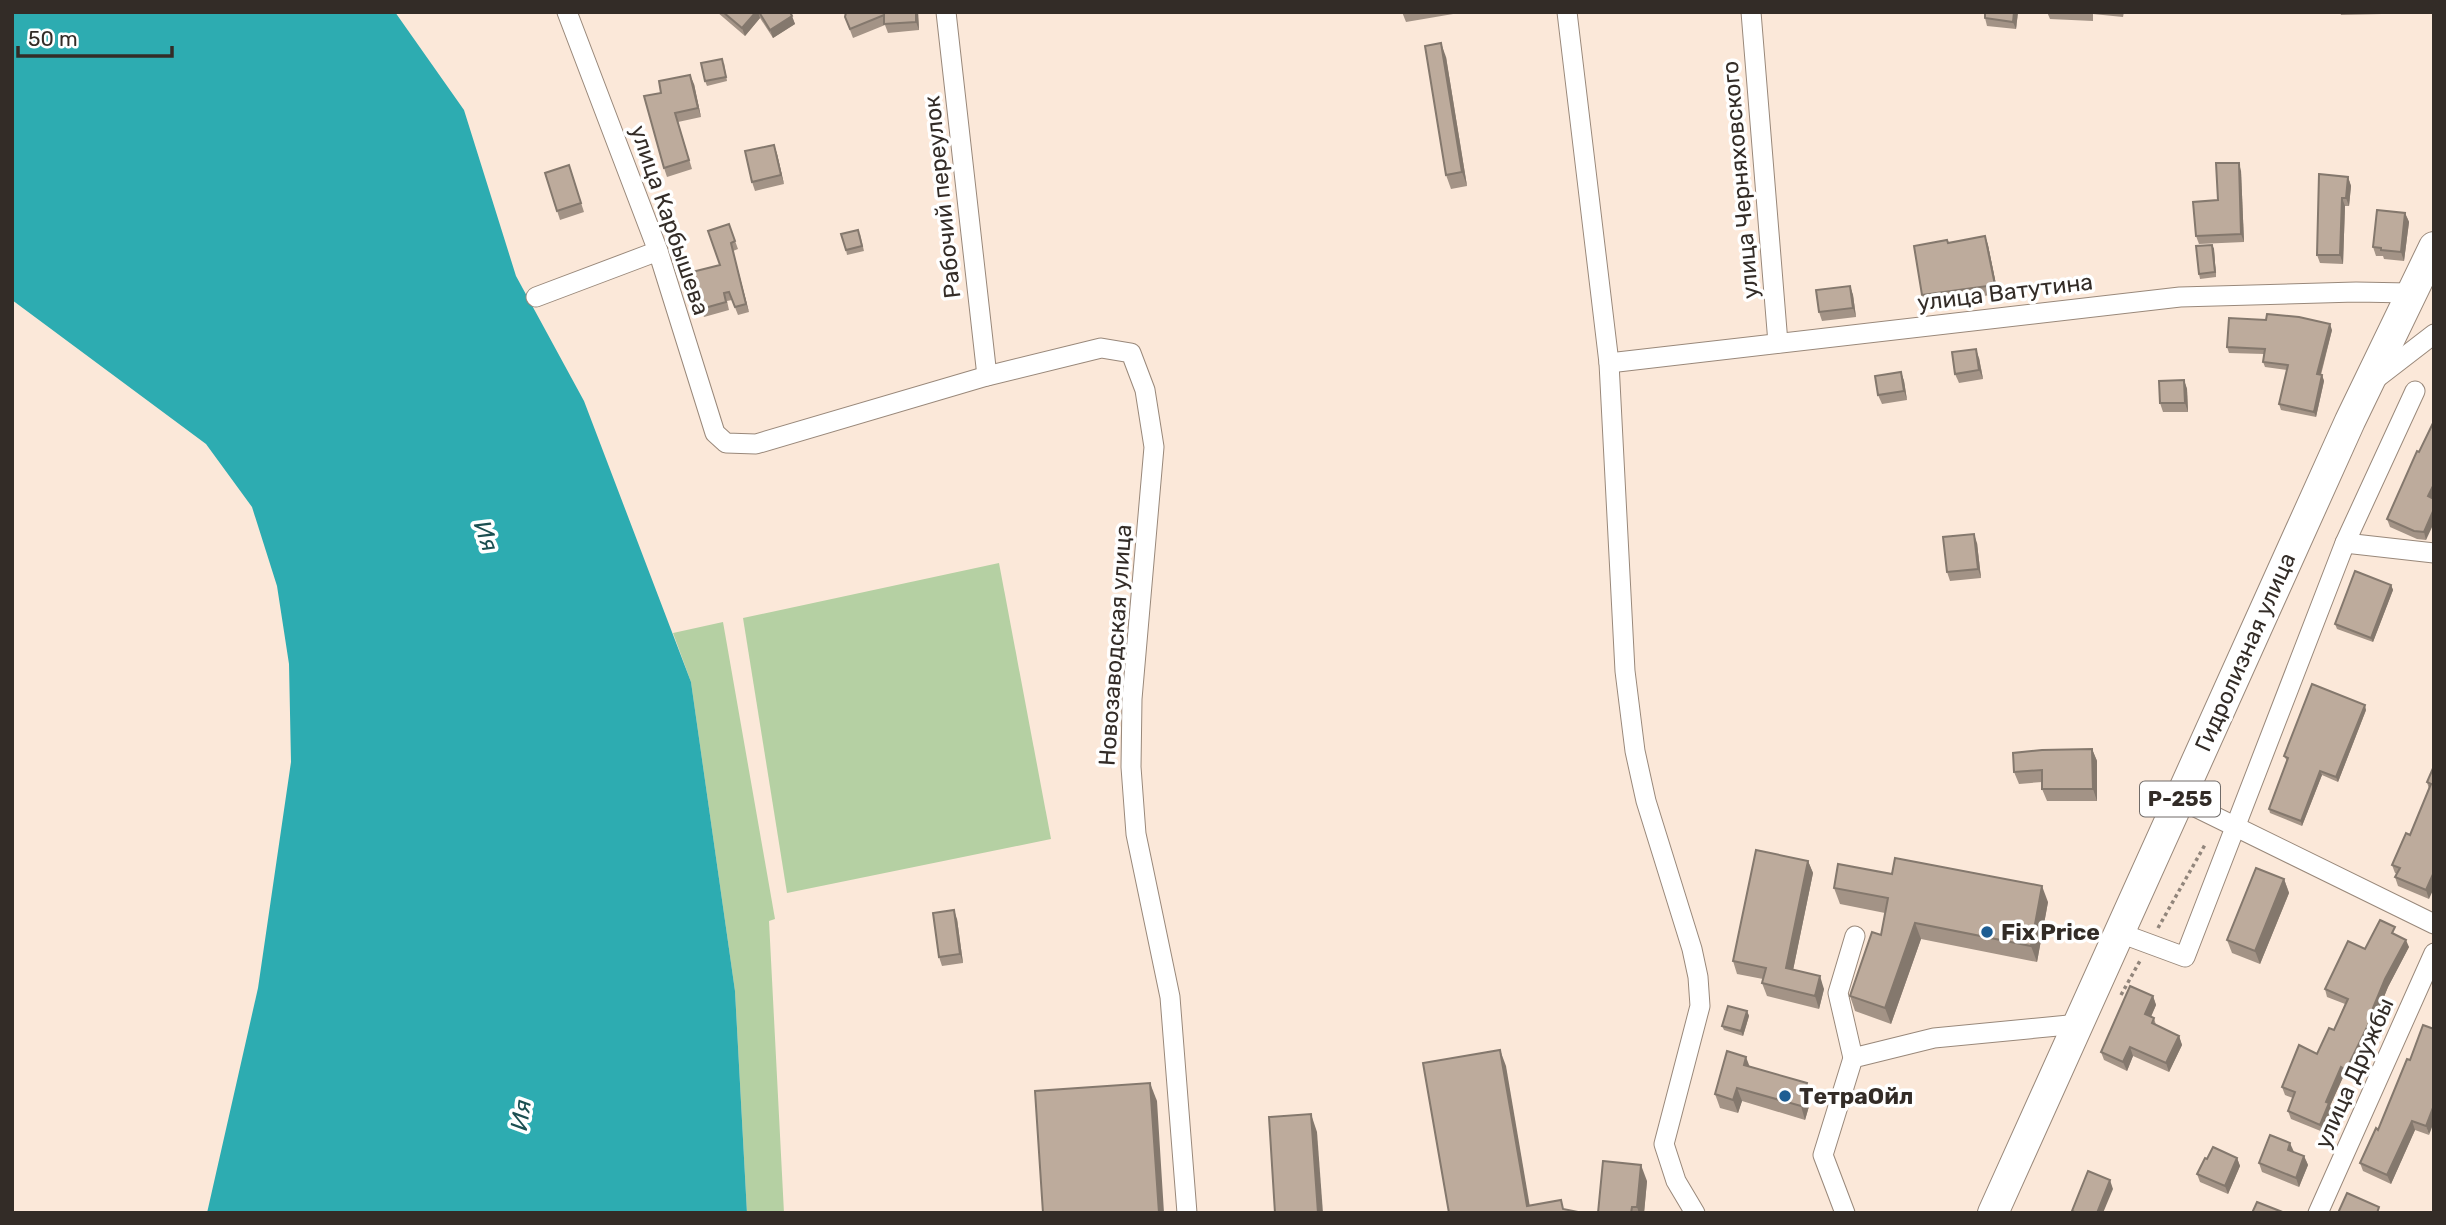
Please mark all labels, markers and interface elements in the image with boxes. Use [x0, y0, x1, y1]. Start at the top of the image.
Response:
scale bar [18, 14, 172, 58]
text: 50 m [28, 26, 78, 51]
street label: улица Черняховского [1716, 60, 1764, 300]
street label: Рабочий переулок [917, 94, 967, 300]
street label: улица Карбышева [624, 121, 716, 319]
street label: улица Ватутина [1916, 267, 2094, 317]
water label: Ия [468, 517, 504, 555]
street label: Новозаводская улица [1093, 523, 1137, 767]
street label: Гидролизная улица [2189, 548, 2301, 756]
road number: Р-255 [2140, 782, 2220, 816]
place label: Fix Price [2001, 918, 2100, 946]
marker: Fix Price [1979, 924, 1995, 940]
street label: улица Дружбы [2308, 993, 2400, 1153]
place label: ТетраОйл [1799, 1082, 1913, 1110]
marker: ТетраОйл [1777, 1088, 1793, 1104]
water label: Ия [505, 1098, 537, 1132]

